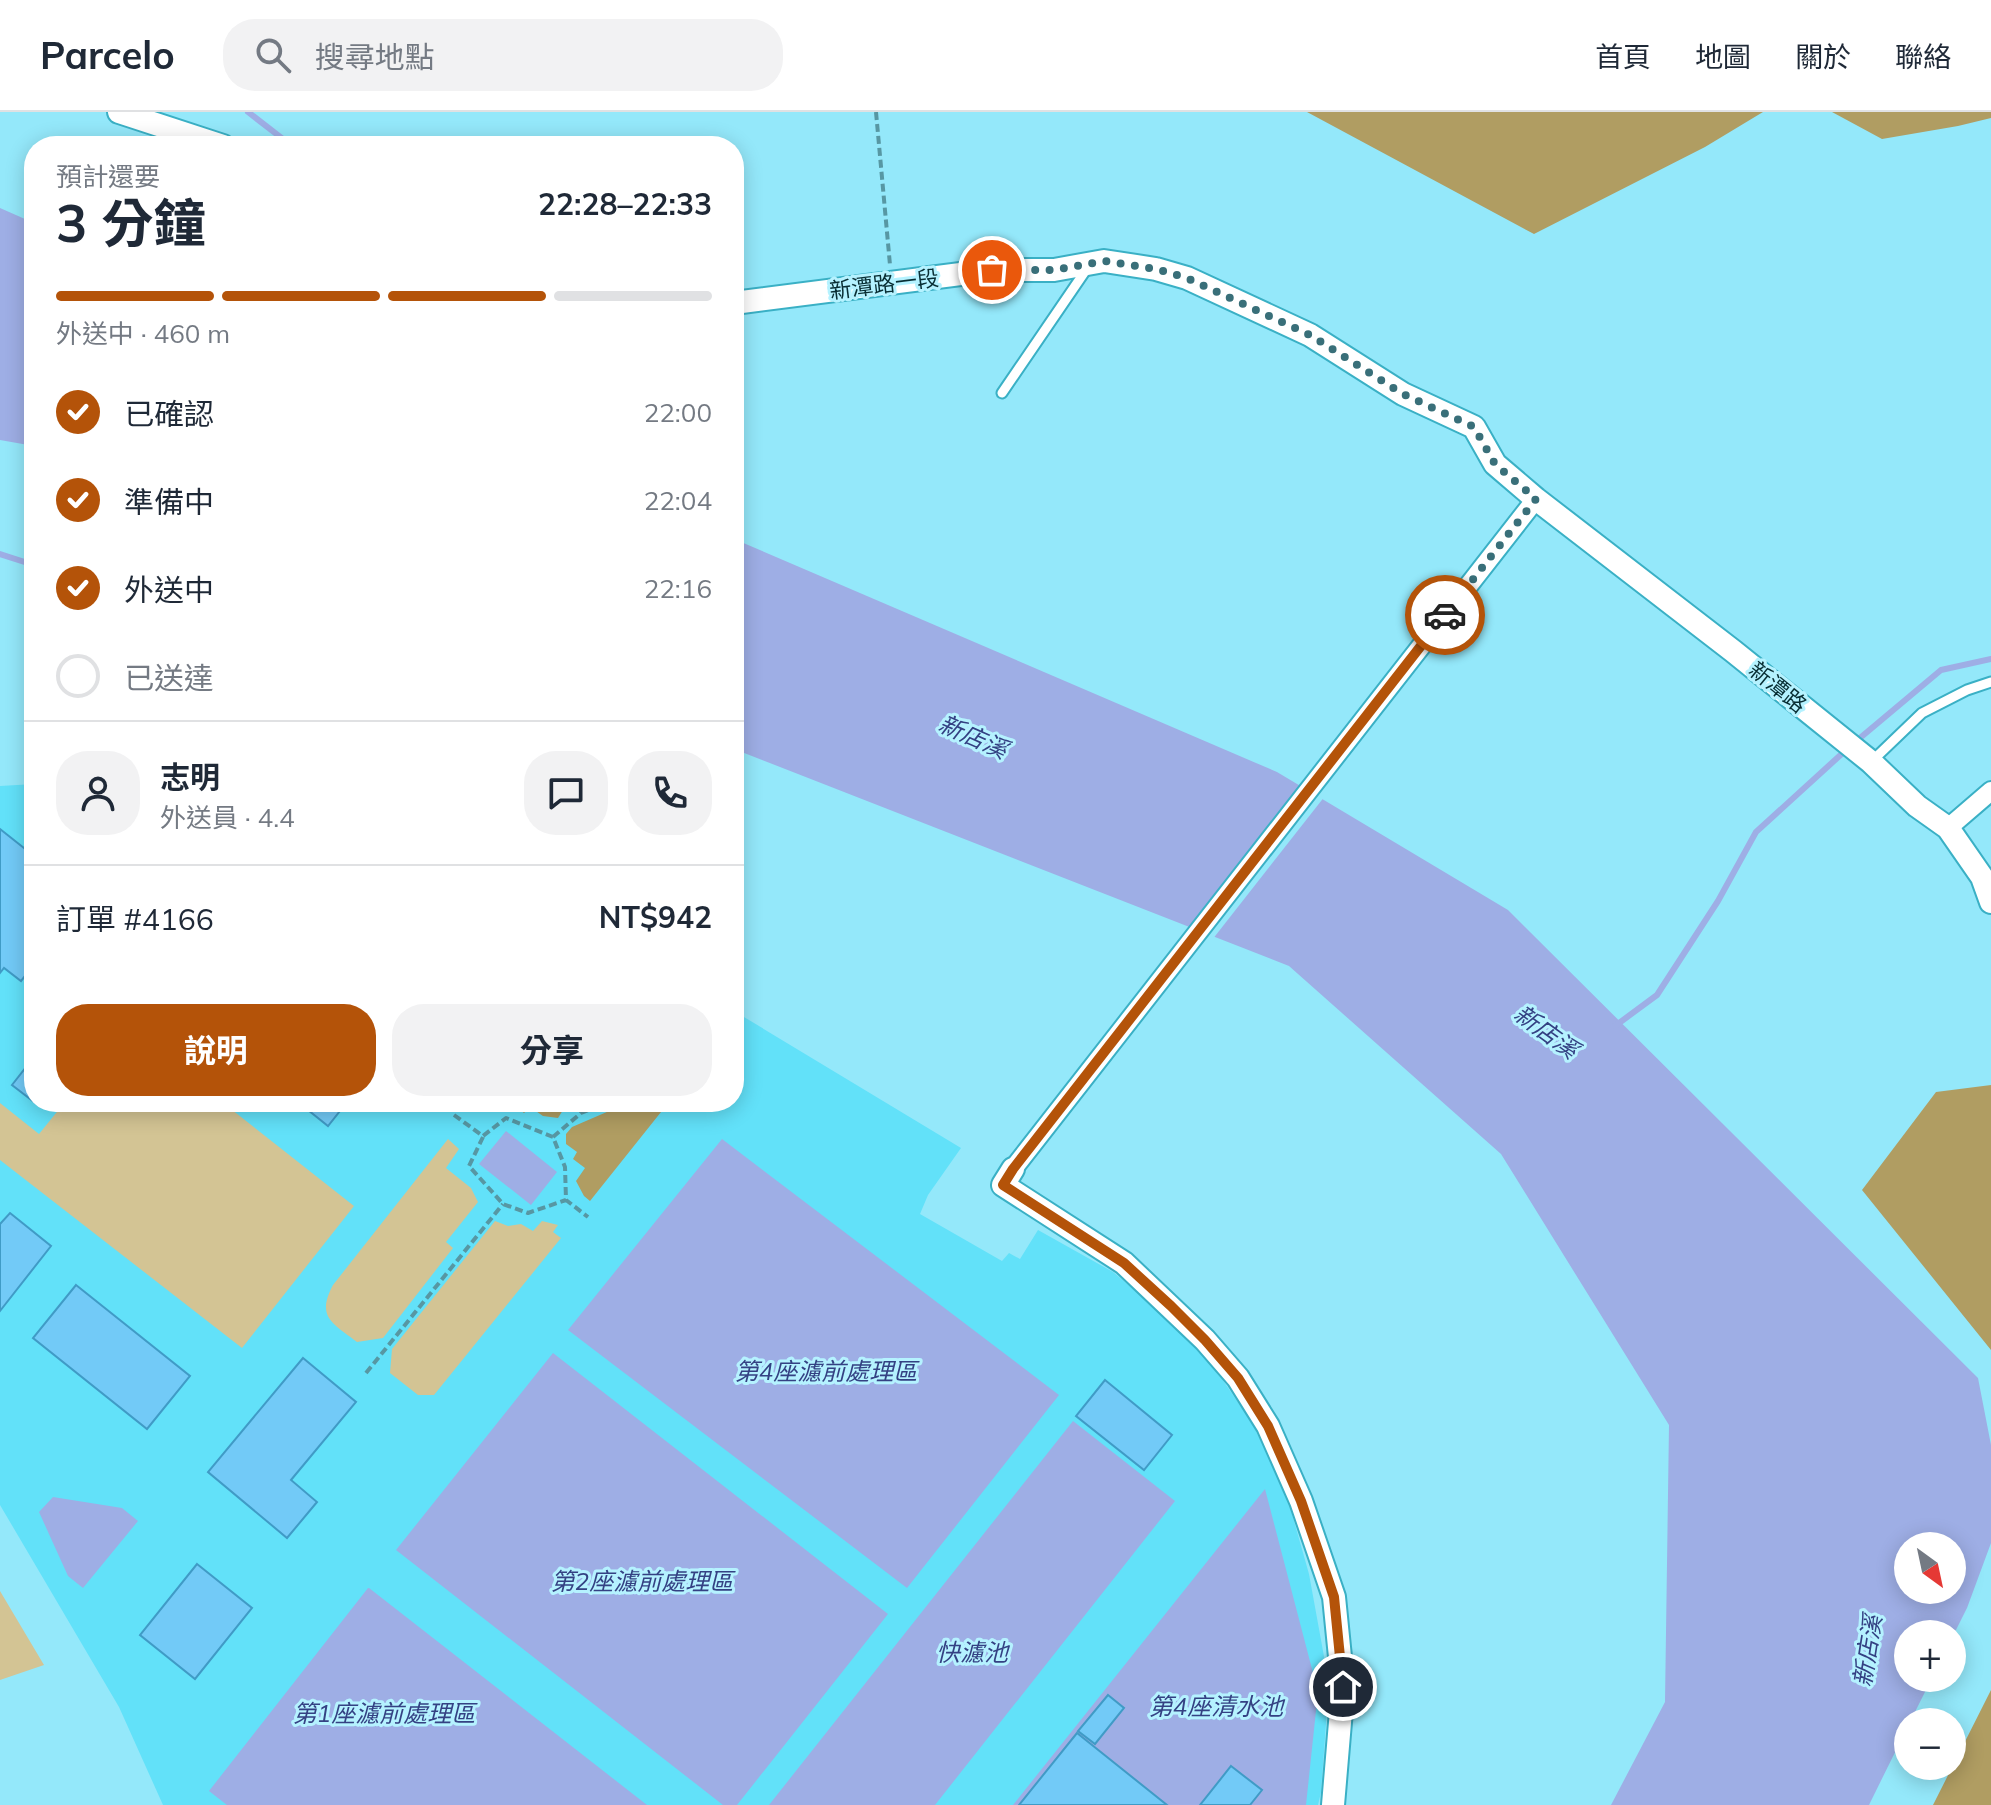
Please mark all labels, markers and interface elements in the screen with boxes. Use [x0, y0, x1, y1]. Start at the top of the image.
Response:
search box [223, 19, 783, 91]
text: Parcelo [40, 31, 175, 79]
icon: search [251, 33, 295, 77]
text: 搜尋地點 [315, 38, 435, 76]
text: 首頁 [1595, 39, 1651, 74]
text: 地圖 [1695, 39, 1751, 74]
text: 關於 [1795, 39, 1851, 74]
text: 聯絡 [1895, 39, 1951, 74]
text: 預計還要 [56, 160, 160, 193]
text: 22:28–22:33 [538, 185, 712, 223]
text: 3 分鐘 [56, 190, 205, 255]
pin [958, 236, 1026, 304]
icon: bag [970, 248, 1014, 292]
street label: 新潭路一段 [828, 263, 940, 305]
text: 外送中 · 460 m [56, 317, 230, 350]
icon: check [56, 390, 100, 434]
text: 已確認 [124, 395, 214, 433]
text: 22:00 [644, 396, 712, 429]
icon: check [56, 478, 100, 522]
text: 準備中 [124, 483, 214, 521]
text: 22:04 [644, 484, 712, 517]
icon: check [56, 566, 100, 610]
text: 外送中 [124, 571, 214, 609]
text: 22:16 [644, 572, 712, 605]
courier [1405, 575, 1485, 655]
icon: car [1423, 593, 1467, 637]
street label: 新潭路 [1744, 655, 1812, 719]
text: 已送達 [124, 659, 214, 697]
water label: 新店溪 [934, 708, 1015, 766]
button: person [56, 751, 140, 835]
button: chat [524, 751, 608, 835]
button: phone [628, 751, 712, 835]
text: 志明 [160, 758, 220, 796]
text: 外送員 · 4.4 [160, 801, 295, 834]
text: NT$942 [599, 898, 712, 936]
text: 訂單 #4166 [56, 900, 214, 938]
water label: 新店溪 [1509, 998, 1587, 1066]
button: 說明 [56, 1004, 376, 1096]
button: 分享 [392, 1004, 712, 1096]
water label: 第4座濾前處理區 [735, 1356, 920, 1386]
north arrow [1894, 1532, 1966, 1604]
map controls [1894, 1532, 1966, 1780]
water label: 第2座濾前處理區 [551, 1566, 736, 1596]
water label: 新店溪 [1847, 1610, 1888, 1689]
button: + [1894, 1620, 1966, 1692]
water label: 快濾池 [936, 1637, 1011, 1667]
pin [1309, 1653, 1377, 1721]
icon: home [1321, 1665, 1365, 1709]
water label: 第4座清水池 [1149, 1691, 1286, 1721]
water label: 第1座濾前處理區 [293, 1698, 478, 1728]
button: − [1894, 1708, 1966, 1780]

